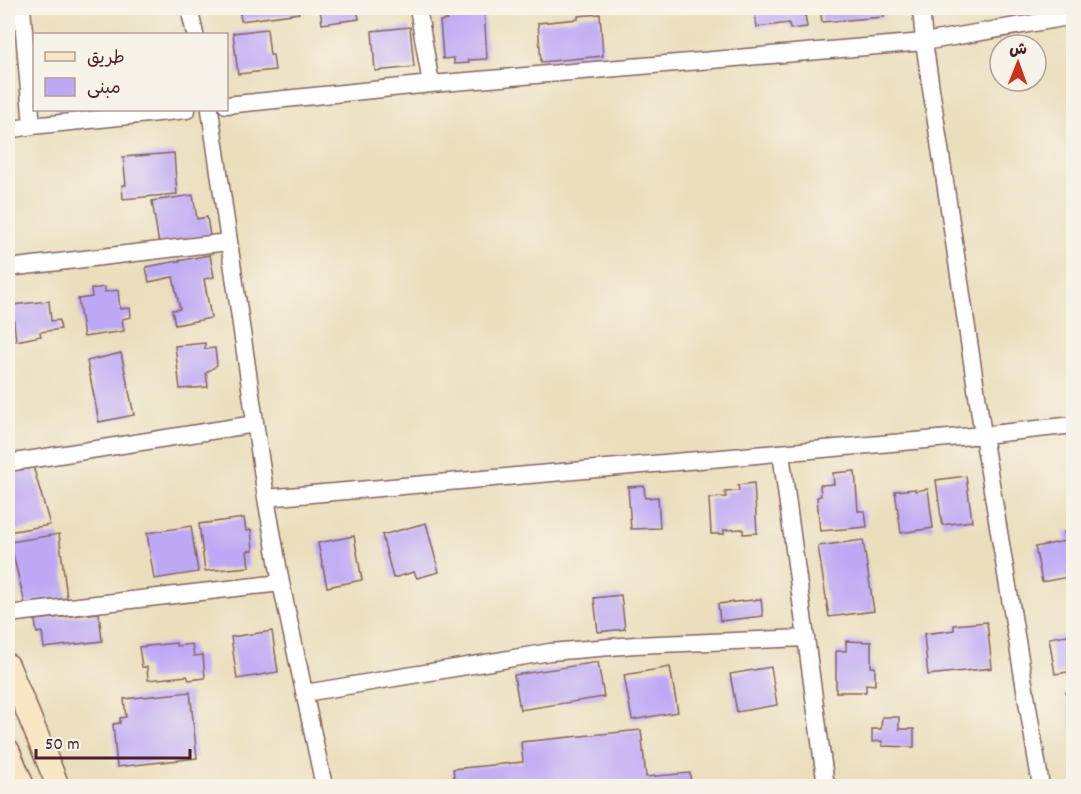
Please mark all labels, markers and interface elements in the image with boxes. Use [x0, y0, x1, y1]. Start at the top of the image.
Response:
legend [33, 33, 228, 111]
north arrow [988, 33, 1048, 93]
text: ش [1009, 39, 1027, 62]
text: طريق [87, 47, 125, 72]
text: مبنى [87, 77, 121, 102]
scale bar [36, 722, 190, 760]
text: 50 m [45, 733, 80, 758]

